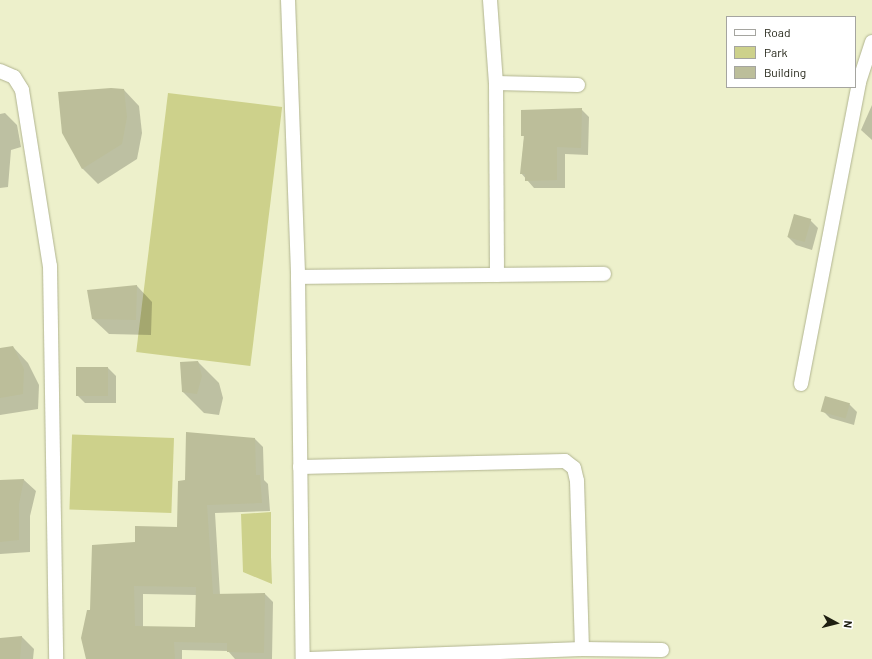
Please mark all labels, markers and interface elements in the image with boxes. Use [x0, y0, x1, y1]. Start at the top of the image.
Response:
legend [726, 16, 856, 88]
text: Road [764, 25, 791, 39]
text: Park [764, 45, 788, 59]
text: Building [764, 65, 806, 79]
north arrow [816, 603, 856, 643]
text: N [842, 620, 855, 629]

